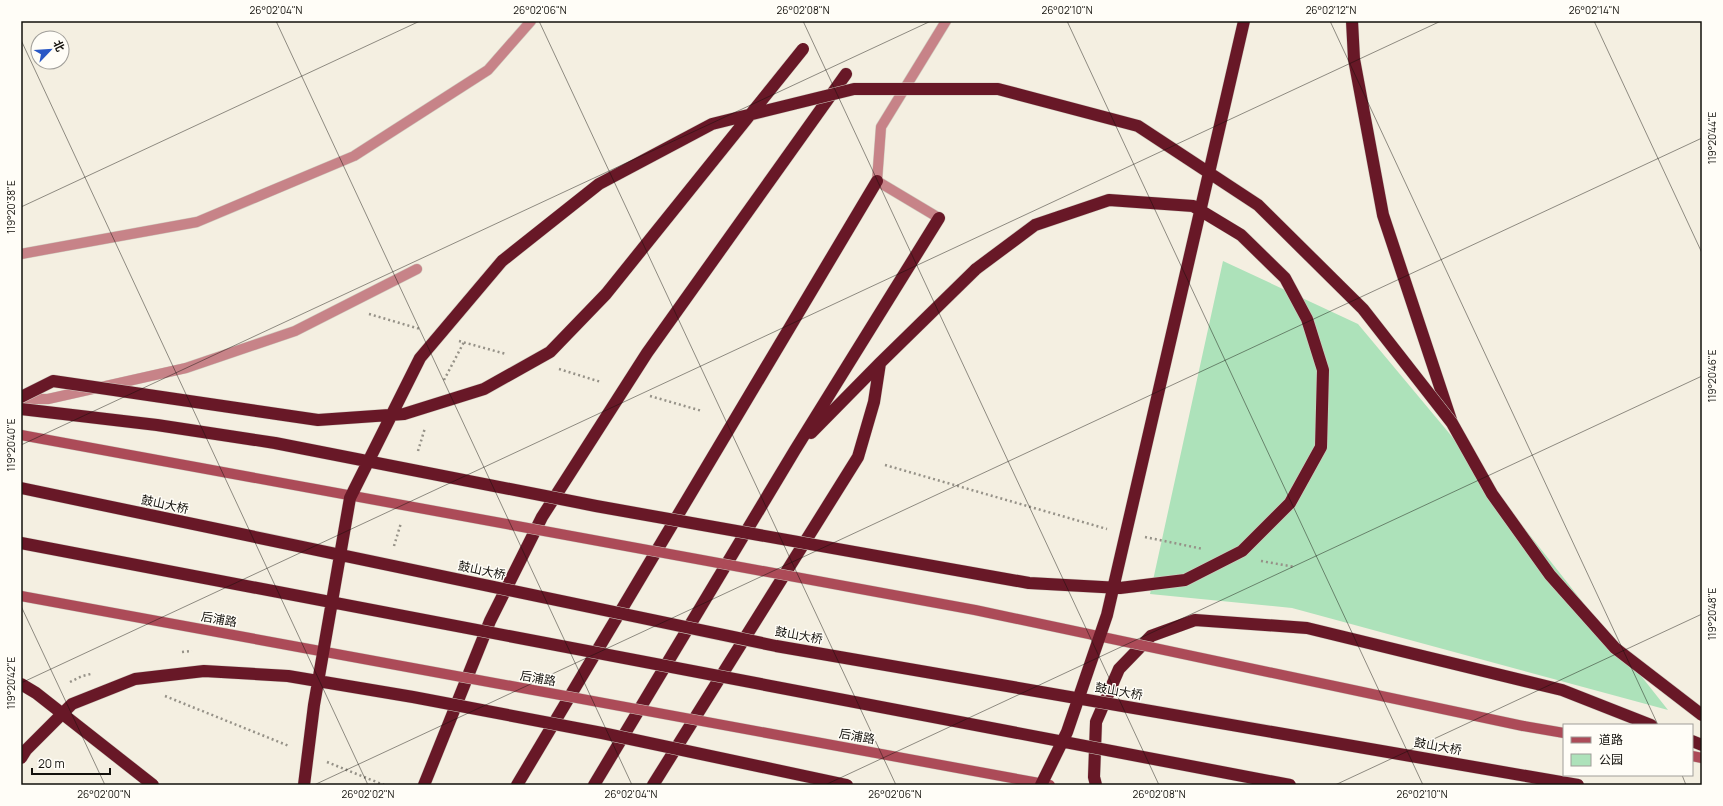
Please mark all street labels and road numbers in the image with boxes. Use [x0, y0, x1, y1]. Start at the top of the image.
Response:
street label: 鼓山大桥 [140, 491, 190, 517]
street label: 鼓山大桥 [457, 557, 507, 583]
street label: 后浦路 [200, 608, 238, 630]
street label: 鼓山大桥 [774, 622, 824, 648]
street label: 后浦路 [519, 667, 557, 689]
street label: 鼓山大桥 [1094, 678, 1144, 704]
street label: 后浦路 [838, 725, 876, 747]
street label: 鼓山大桥 [1413, 733, 1463, 759]

